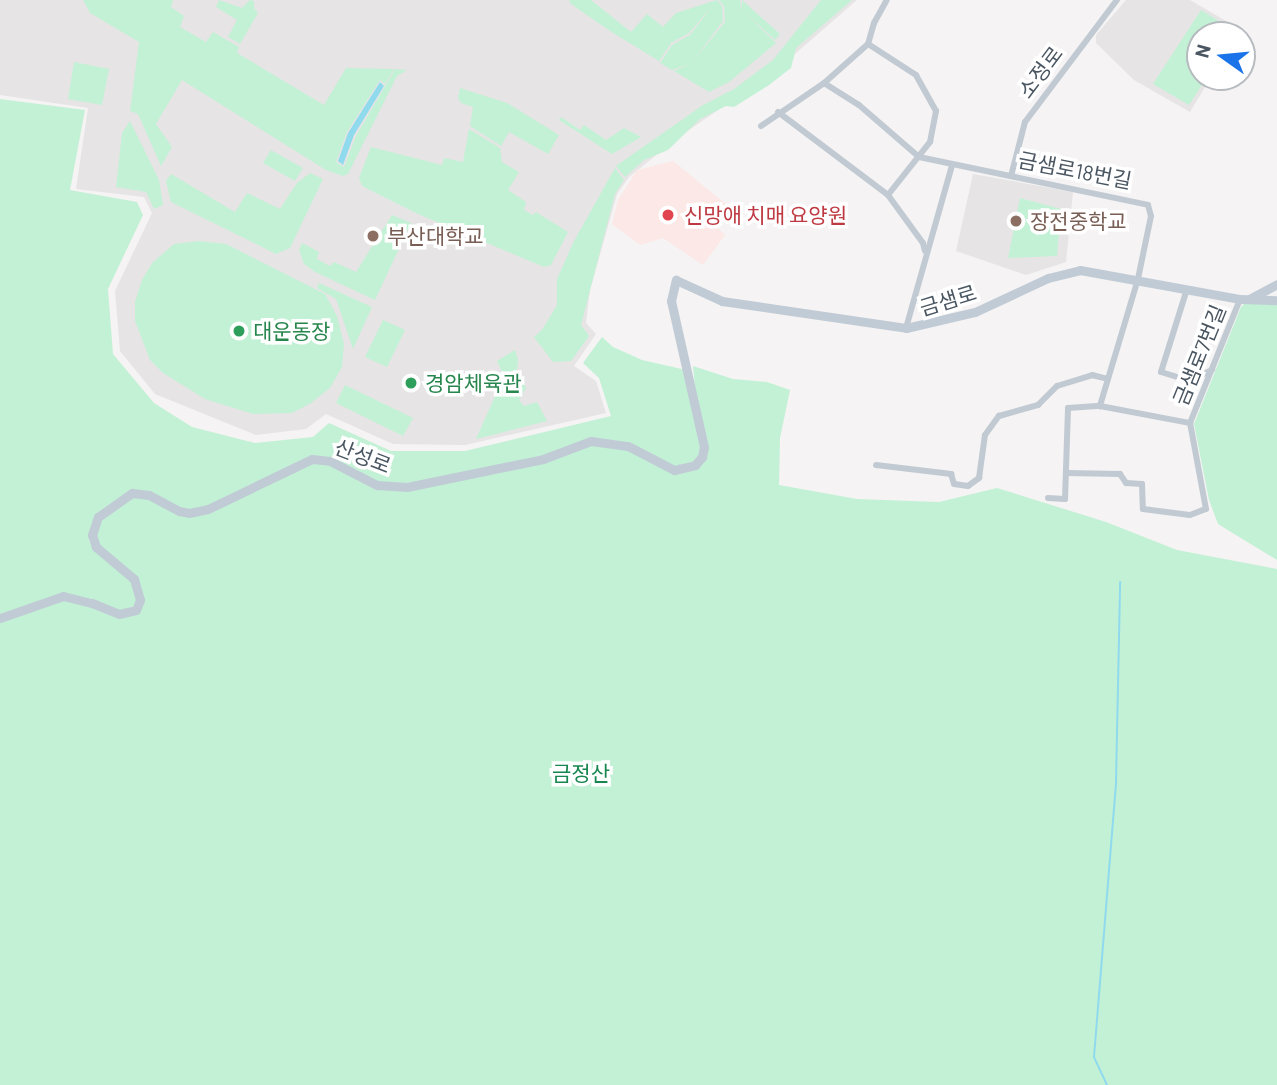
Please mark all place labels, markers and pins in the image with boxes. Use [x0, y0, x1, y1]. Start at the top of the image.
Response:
place label: 신망애 치매 요양원 [684, 202, 847, 228]
marker: 신망애 치매 요양원 [658, 205, 678, 225]
place label: 장전중학교 [1030, 208, 1127, 234]
marker: 장전중학교 [1008, 213, 1024, 229]
place label: 부산대학교 [387, 223, 484, 249]
marker: 부산대학교 [365, 228, 381, 244]
place label: 대운동장 [253, 318, 330, 344]
marker: 대운동장 [231, 323, 247, 339]
place label: 경암체육관 [425, 370, 522, 396]
marker: 경암체육관 [403, 375, 419, 391]

